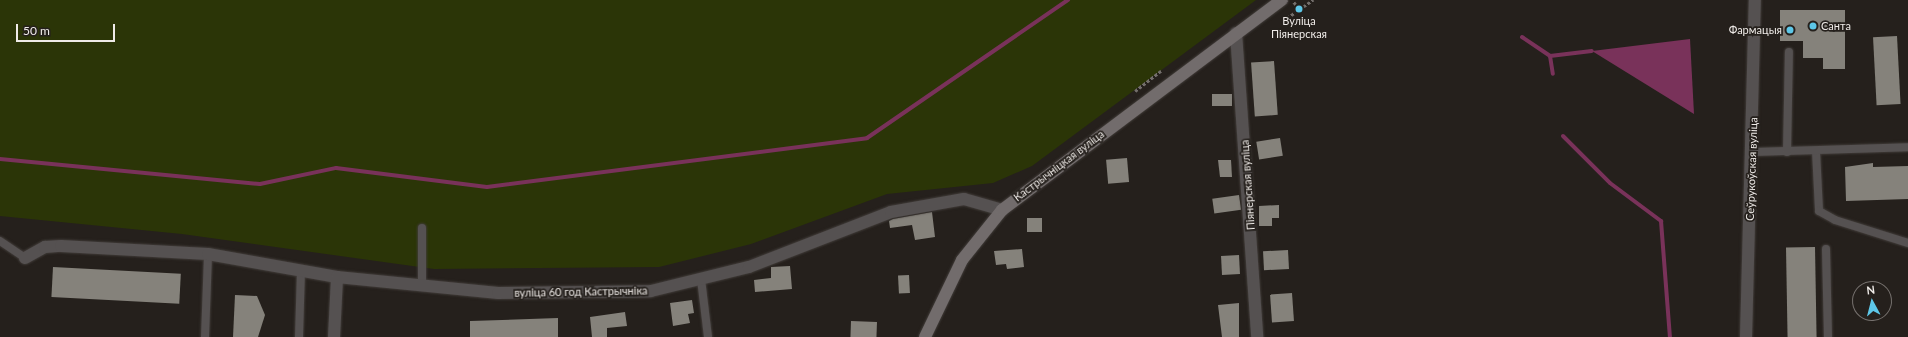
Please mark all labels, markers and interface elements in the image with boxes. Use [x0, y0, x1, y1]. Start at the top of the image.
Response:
marker: Вуліца Піянерская [1294, 4, 1304, 14]
place label: Вуліца Піянерская [1271, 15, 1327, 41]
scale bar [18, 16, 117, 42]
place label: Санта [1821, 19, 1851, 33]
marker: Санта [1808, 21, 1818, 31]
text: 50 m [23, 23, 50, 38]
place label: Фармацыя [1729, 23, 1782, 37]
marker: Фармацыя [1785, 25, 1795, 35]
street label: Сеўрукоўская вуліца [1744, 117, 1760, 221]
street label: Кастрычніцкая вуліца [1011, 128, 1107, 204]
street label: Піянерская вуліца [1238, 139, 1258, 231]
north arrow [1852, 281, 1892, 321]
text: N [1866, 283, 1876, 297]
street label: вуліца 60 год Кастрычніка [514, 284, 648, 300]

